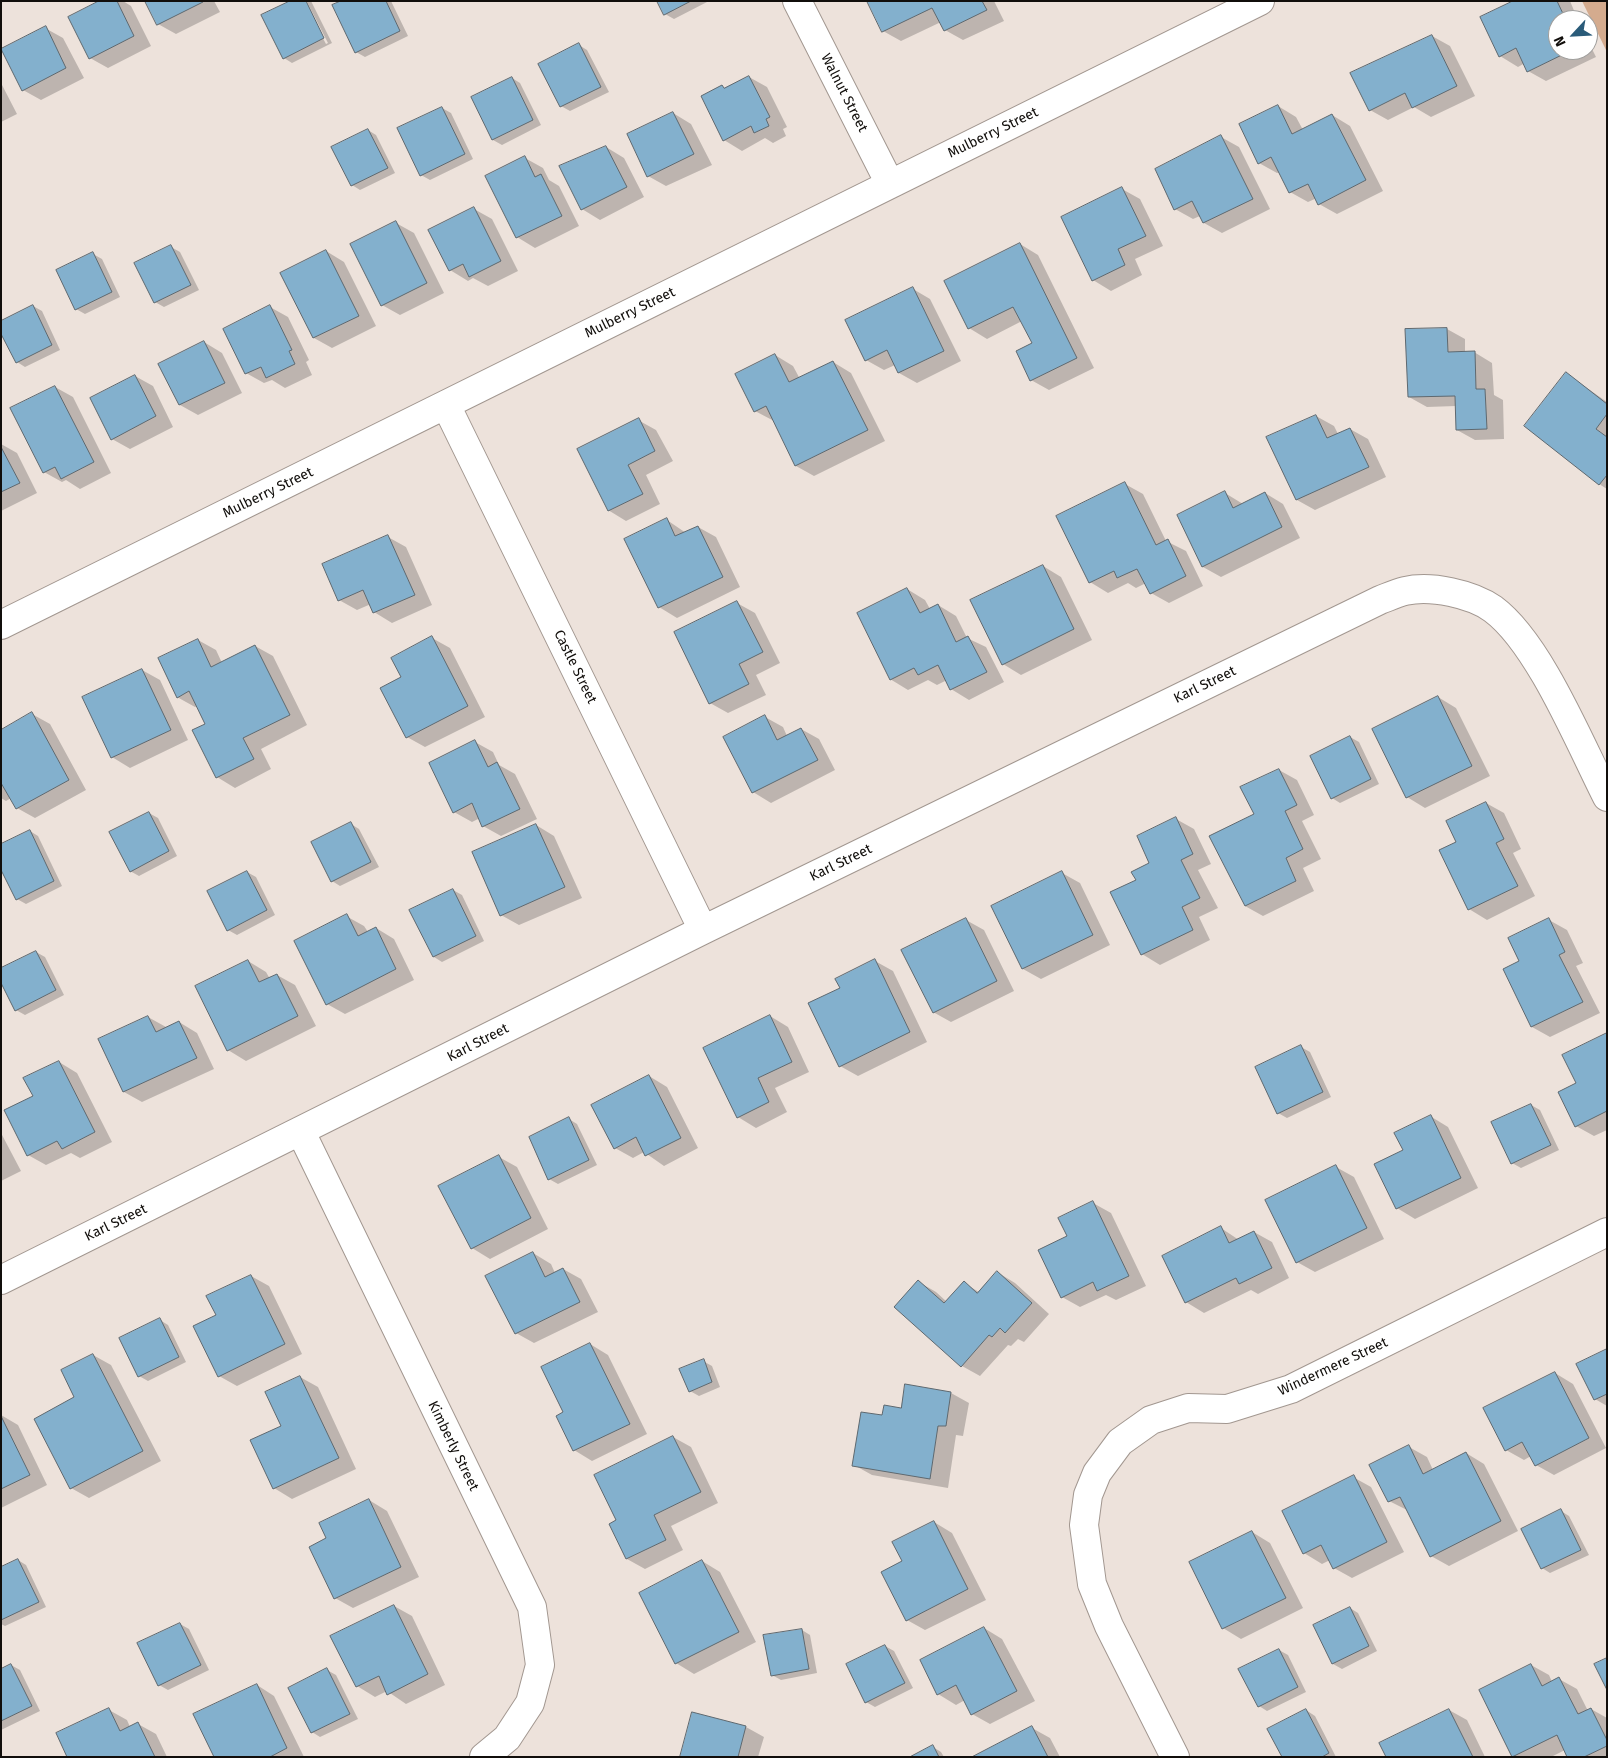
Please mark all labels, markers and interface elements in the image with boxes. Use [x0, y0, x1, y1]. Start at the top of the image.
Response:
north arrow [1548, 10, 1598, 60]
text: N [1550, 33, 1570, 49]
street label: Walnut Street [817, 51, 871, 135]
street label: Mulberry Street [945, 104, 1041, 162]
street label: Mulberry Street [582, 284, 678, 342]
street label: Mulberry Street [220, 464, 316, 522]
street label: Castle Street [550, 627, 600, 707]
street label: Karl Street [1171, 663, 1239, 707]
street label: Karl Street [807, 841, 875, 885]
street label: Karl Street [444, 1020, 512, 1066]
street label: Karl Street [82, 1201, 150, 1245]
street label: Windermere Street [1275, 1334, 1391, 1400]
street label: Kimberly Street [424, 1398, 482, 1494]

